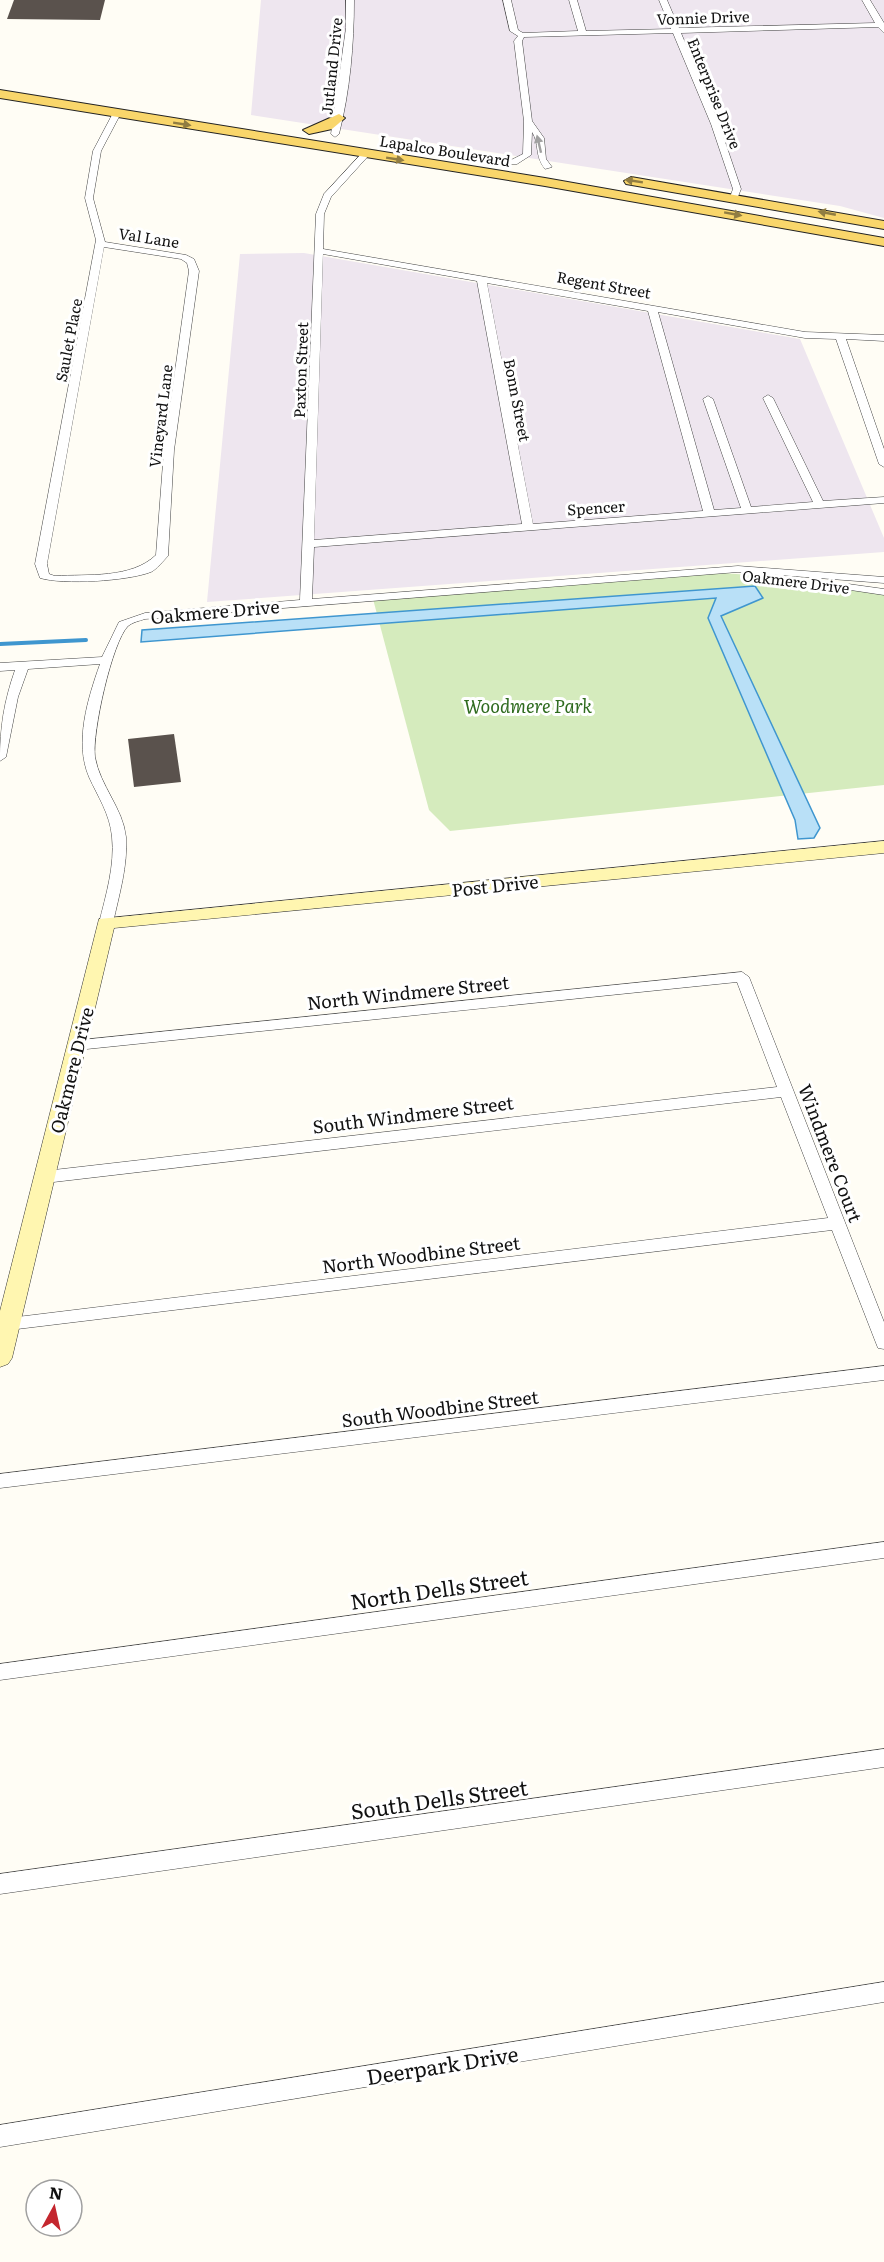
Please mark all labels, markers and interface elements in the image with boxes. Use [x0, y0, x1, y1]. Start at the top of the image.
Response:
street label: Vonnie Drive [656, 4, 750, 30]
street label: Jutland Drive [314, 16, 348, 116]
street label: Enterprise Drive [682, 34, 748, 152]
one-way arrow [173, 120, 192, 129]
street label: Lapalco Boulevard [378, 128, 512, 172]
one-way arrow [534, 135, 544, 153]
one-way arrow [386, 154, 405, 163]
one-way arrow [625, 177, 644, 186]
one-way arrow [817, 208, 836, 217]
one-way arrow [723, 210, 742, 219]
street label: Val Lane [117, 221, 181, 253]
street label: Regent Street [555, 264, 653, 304]
street label: Saulet Place [49, 296, 87, 384]
street label: Paxton Street [287, 322, 313, 418]
street label: Bonn Street [499, 356, 537, 444]
street label: Vineyard Lane [142, 363, 178, 469]
street label: Spencer [566, 494, 626, 520]
street label: Oakmere Drive [741, 563, 851, 599]
street label: Oakmere Drive [149, 592, 281, 630]
park label: Woodmere Park [464, 692, 592, 719]
street label: Post Drive [450, 867, 540, 903]
street label: North Windmere Street [306, 968, 511, 1016]
street label: Oakmere Drive [42, 1004, 100, 1136]
street label: Windmere Court [792, 1080, 870, 1227]
street label: South Windmere Street [311, 1088, 516, 1140]
street label: North Woodbine Street [321, 1228, 522, 1280]
street label: South Woodbine Street [340, 1382, 541, 1433]
street label: North Dells Street [348, 1560, 531, 1616]
street label: South Dells Street [348, 1770, 530, 1826]
street label: Deerpark Drive [364, 2037, 520, 2091]
north arrow [24, 2178, 84, 2238]
text: N [48, 2179, 65, 2205]

